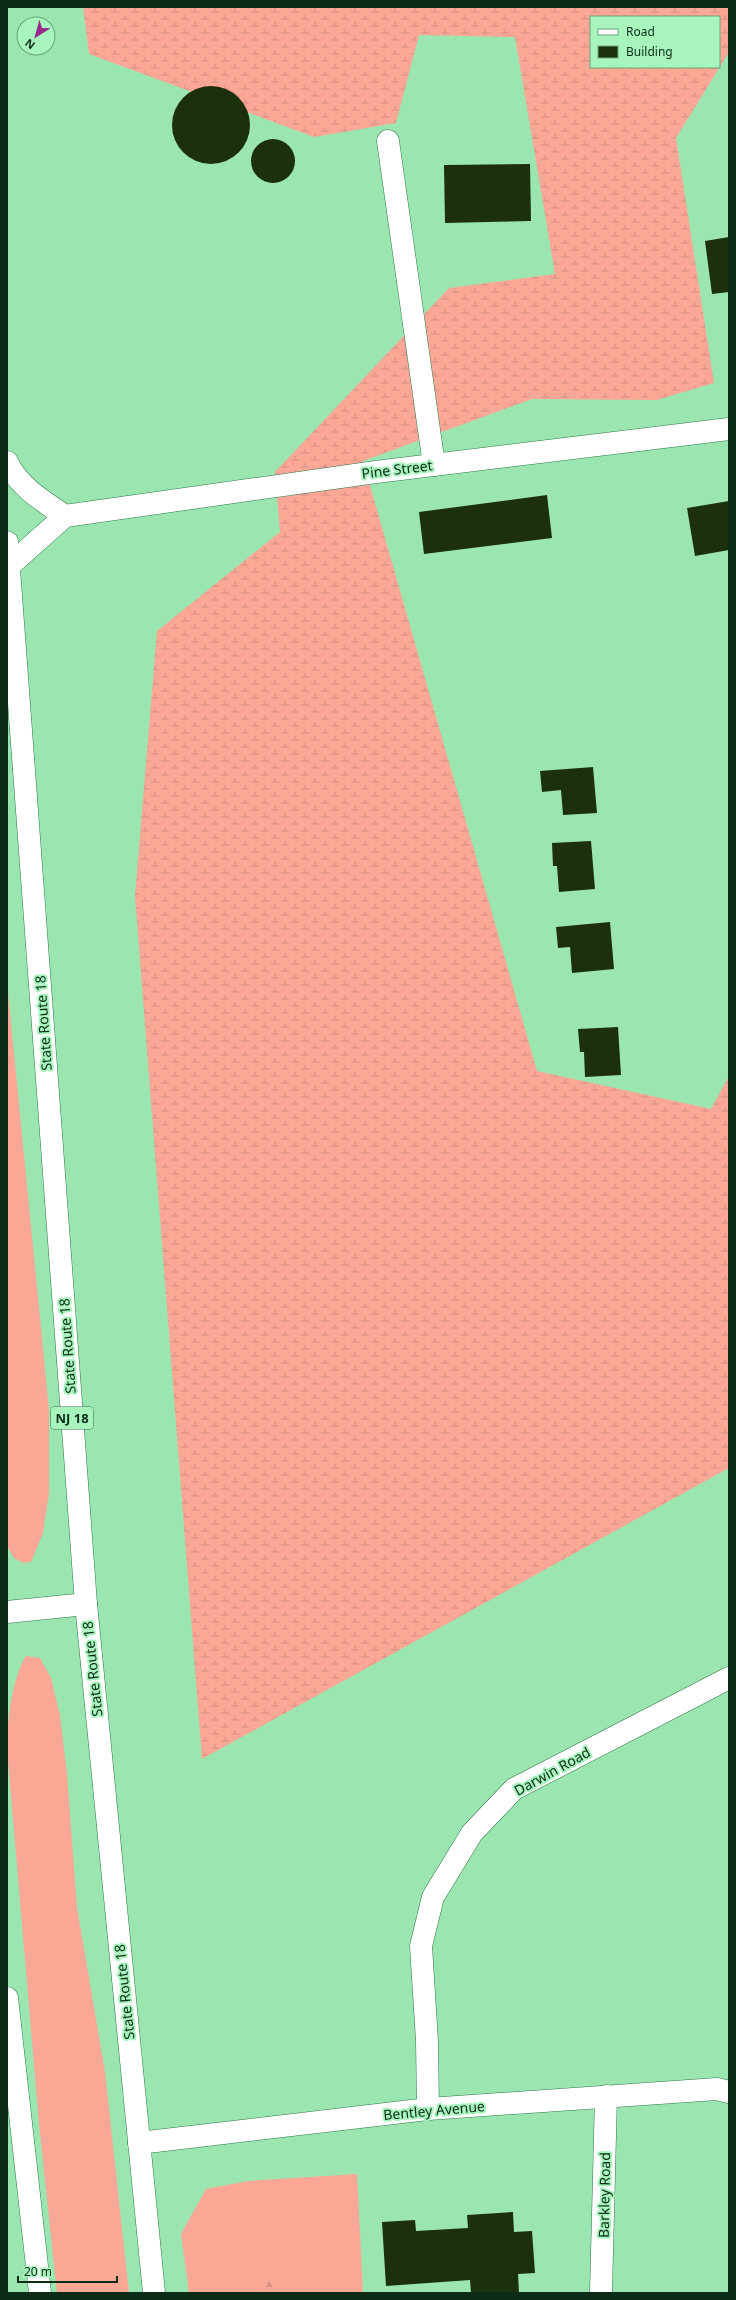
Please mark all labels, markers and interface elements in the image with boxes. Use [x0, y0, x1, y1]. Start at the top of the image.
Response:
north arrow [16, 16, 56, 56]
legend [590, 16, 720, 68]
text: Road [626, 23, 655, 40]
text: N [22, 36, 38, 53]
text: Building [626, 43, 673, 60]
street label: Pine Street [360, 455, 434, 483]
street label: State Route 18 [30, 975, 56, 1071]
street label: State Route 18 [54, 1298, 80, 1394]
road number: NJ 18 [51, 1407, 93, 1429]
street label: State Route 18 [78, 1620, 106, 1718]
street label: Darwin Road [510, 1742, 594, 1800]
street label: State Route 18 [110, 1943, 138, 2041]
street label: Bentley Avenue [382, 2096, 486, 2124]
street label: Barkley Road [594, 2152, 614, 2238]
scale bar [18, 2258, 117, 2284]
text: 20 m [24, 2263, 52, 2280]

